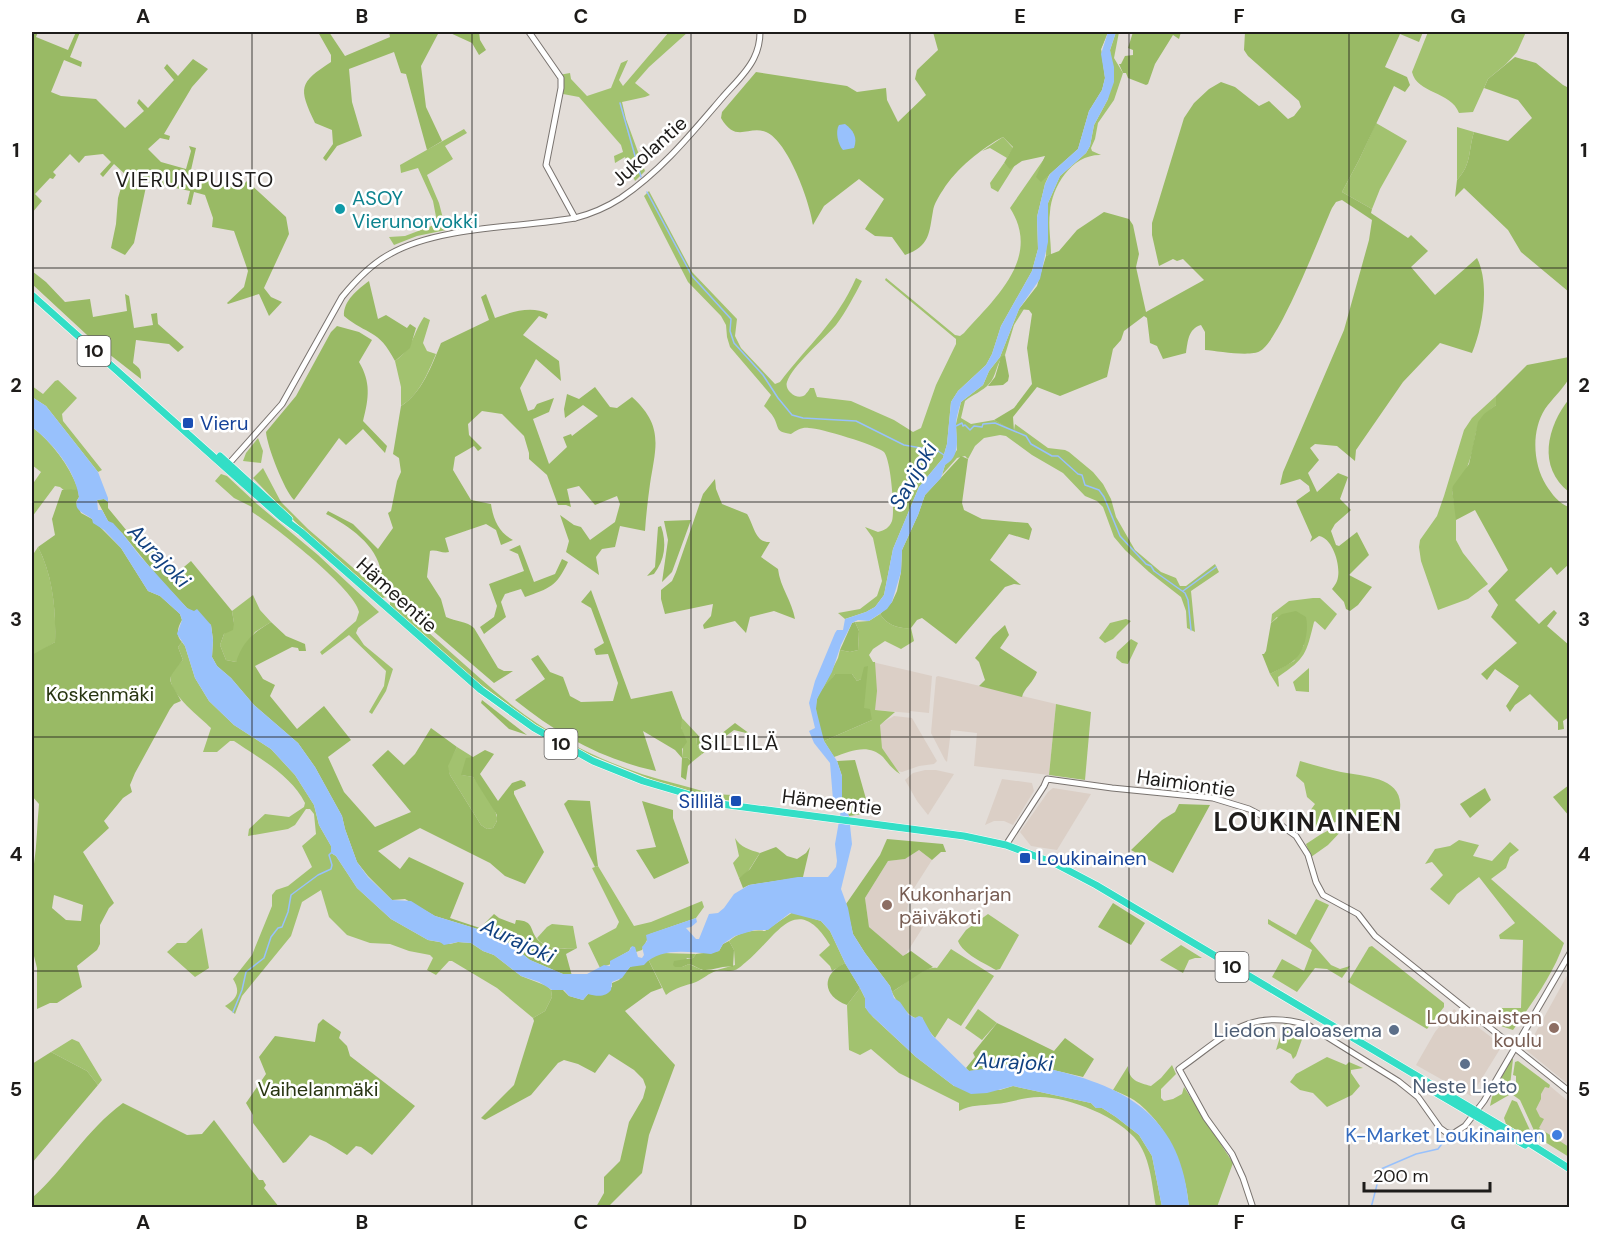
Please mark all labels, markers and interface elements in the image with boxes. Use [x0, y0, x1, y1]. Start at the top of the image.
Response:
text: A [136, 3, 150, 29]
text: B [356, 3, 368, 29]
text: C [574, 3, 588, 29]
text: D [793, 3, 807, 29]
text: E [1014, 3, 1026, 29]
text: F [1233, 3, 1245, 29]
text: G [1450, 3, 1466, 29]
street label: Jukolantie [606, 110, 692, 192]
text: 1 [12, 137, 20, 163]
text: 1 [1580, 137, 1588, 163]
district label: VIERUNPUISTO [115, 166, 275, 194]
place label: ASOY Vierunorvokki [352, 185, 478, 234]
marker: ASOY Vierunorvokki [333, 202, 347, 216]
road number: 10 [78, 336, 110, 366]
text: 2 [10, 372, 22, 398]
text: 2 [1578, 372, 1590, 398]
place label: Vieru [200, 410, 248, 436]
marker: Vieru [181, 416, 195, 430]
water label: Savijoki [883, 436, 944, 515]
water label: Aurajoki [121, 517, 197, 595]
street label: Hämeentie [351, 552, 443, 638]
text: 3 [10, 606, 22, 632]
text: 3 [1578, 606, 1590, 632]
park label: Koskenmäki [46, 681, 154, 707]
road number: 10 [544, 729, 578, 759]
district label: SILLILÄ [700, 729, 780, 757]
street label: Haimiontie [1135, 763, 1237, 803]
street label: Hämeentie [781, 783, 883, 821]
place label: Sillilä [679, 788, 724, 814]
marker: Sillilä [729, 794, 743, 808]
district label: LOUKINAINEN [1213, 805, 1403, 839]
text: 4 [10, 841, 23, 867]
text: 4 [1578, 841, 1591, 867]
place label: Loukinainen [1037, 845, 1147, 871]
marker: Loukinainen [1018, 851, 1032, 865]
place label: Kukonharjan päiväkoti [899, 881, 1012, 930]
marker: Kukonharjan päiväkoti [880, 898, 894, 912]
water label: Aurajoki [476, 911, 560, 971]
road number: 10 [1216, 952, 1248, 982]
place label: Loukinaisten koulu [1427, 1004, 1542, 1053]
place label: Liedon paloasema [1213, 1017, 1382, 1043]
marker: Loukinaisten koulu [1547, 1021, 1561, 1035]
marker: Liedon paloasema [1387, 1023, 1401, 1037]
water label: Aurajoki [973, 1046, 1055, 1078]
marker: Neste Lieto [1458, 1057, 1472, 1071]
place label: Neste Lieto [1413, 1073, 1517, 1099]
text: 5 [10, 1076, 22, 1102]
park label: Vaihelanmäki [257, 1076, 379, 1102]
text: 5 [1578, 1076, 1590, 1102]
place label: K-Market Loukinainen [1345, 1122, 1545, 1148]
marker: K-Market Loukinainen [1550, 1128, 1564, 1142]
scale bar [1364, 1155, 1490, 1193]
text: 200 m [1373, 1164, 1429, 1188]
text: A [136, 1209, 150, 1235]
text: B [356, 1209, 368, 1235]
text: C [574, 1209, 588, 1235]
text: D [793, 1209, 807, 1235]
text: E [1014, 1209, 1026, 1235]
text: F [1233, 1209, 1245, 1235]
text: G [1450, 1209, 1466, 1235]

